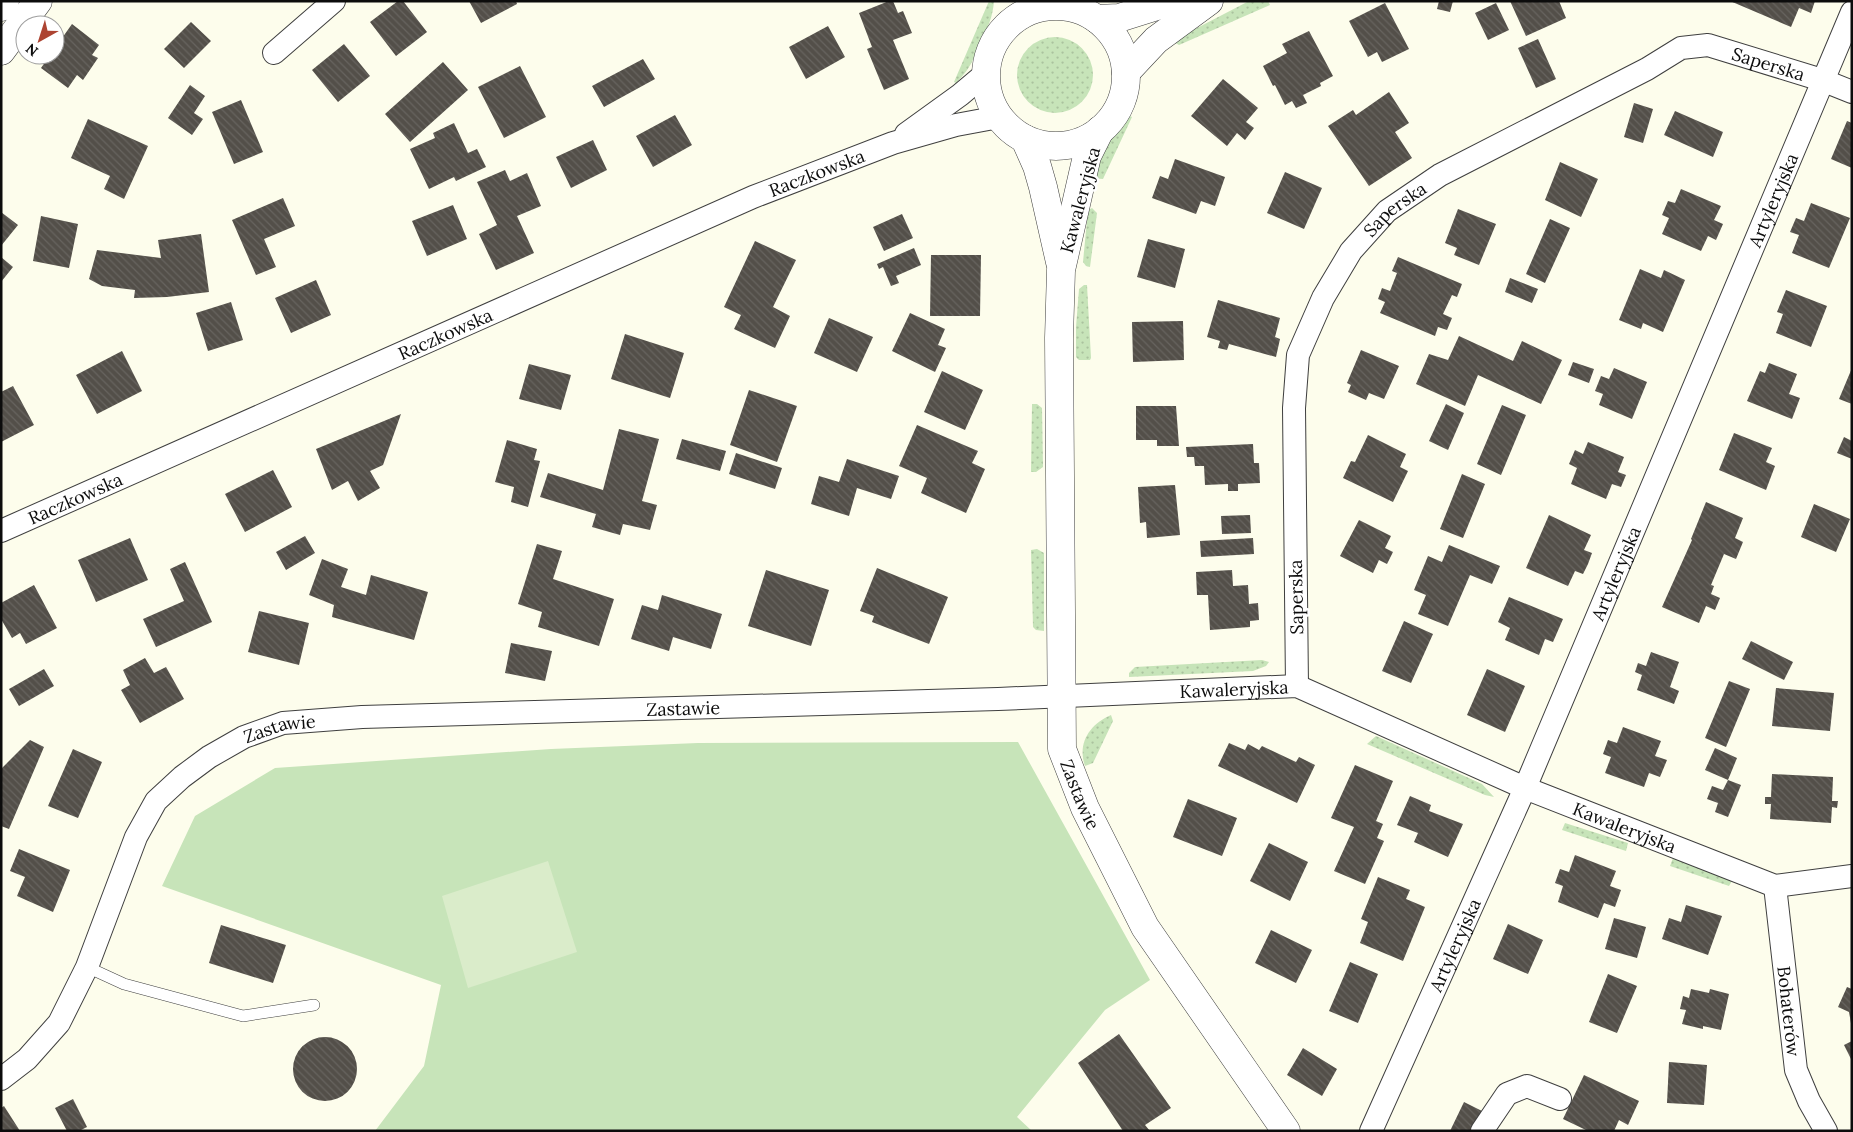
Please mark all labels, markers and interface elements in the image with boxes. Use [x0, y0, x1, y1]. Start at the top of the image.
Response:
north arrow [15, 15, 65, 65]
text: N [22, 40, 42, 61]
street label: Saperska [1729, 42, 1808, 86]
street label: Raczkowska [765, 144, 868, 201]
street label: Kawaleryjska [1055, 144, 1105, 256]
street label: Artyleryjska [1742, 150, 1803, 251]
street label: Saperska [1358, 176, 1430, 241]
street label: Raczkowska [394, 303, 496, 365]
street label: Raczkowska [24, 467, 126, 529]
street label: Artyleryjska [1585, 523, 1645, 625]
street label: Saperska [1284, 559, 1308, 635]
street label: Kawaleryjska [1179, 675, 1289, 703]
street label: Zastawie [646, 695, 721, 720]
street label: Zastawie [240, 709, 317, 748]
street label: Zastawie [1056, 756, 1106, 834]
street label: Kawaleryjska [1570, 796, 1680, 858]
street label: Artyleryjska [1423, 895, 1486, 996]
street label: Bohaterów [1773, 965, 1806, 1058]

